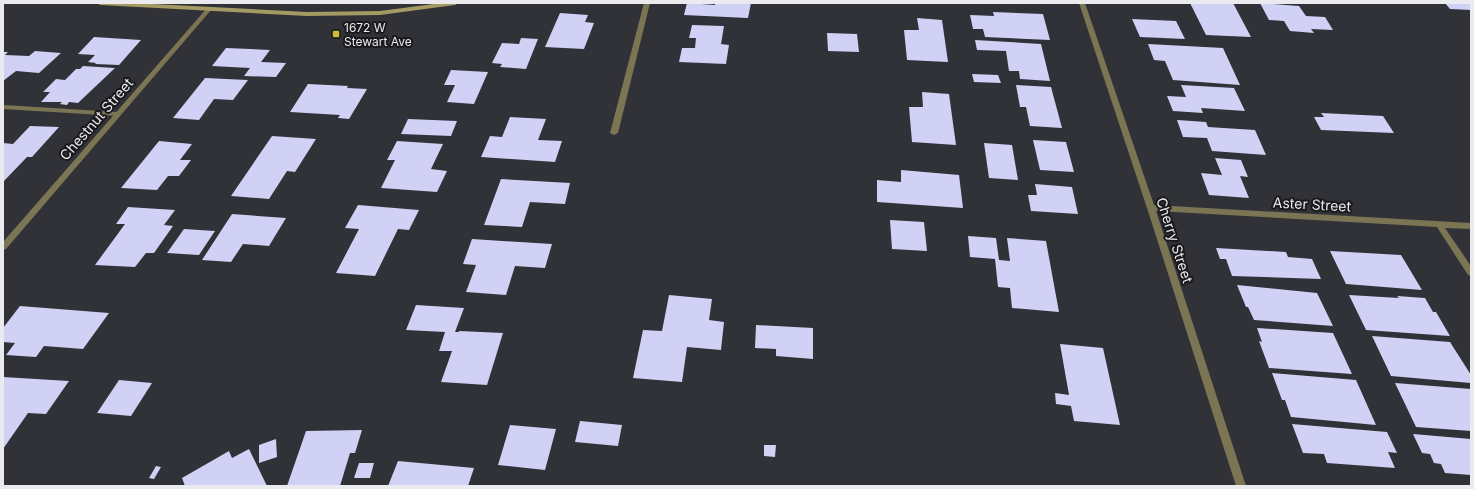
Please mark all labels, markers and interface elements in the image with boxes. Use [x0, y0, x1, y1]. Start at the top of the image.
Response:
place label: 1672 W Stewart Ave [344, 20, 412, 49]
marker: 1672 W Stewart Ave [331, 29, 341, 39]
street label: Chestnut Street [56, 74, 137, 164]
street label: Aster Street [1272, 193, 1352, 215]
street label: Cherry Street [1153, 195, 1197, 285]

